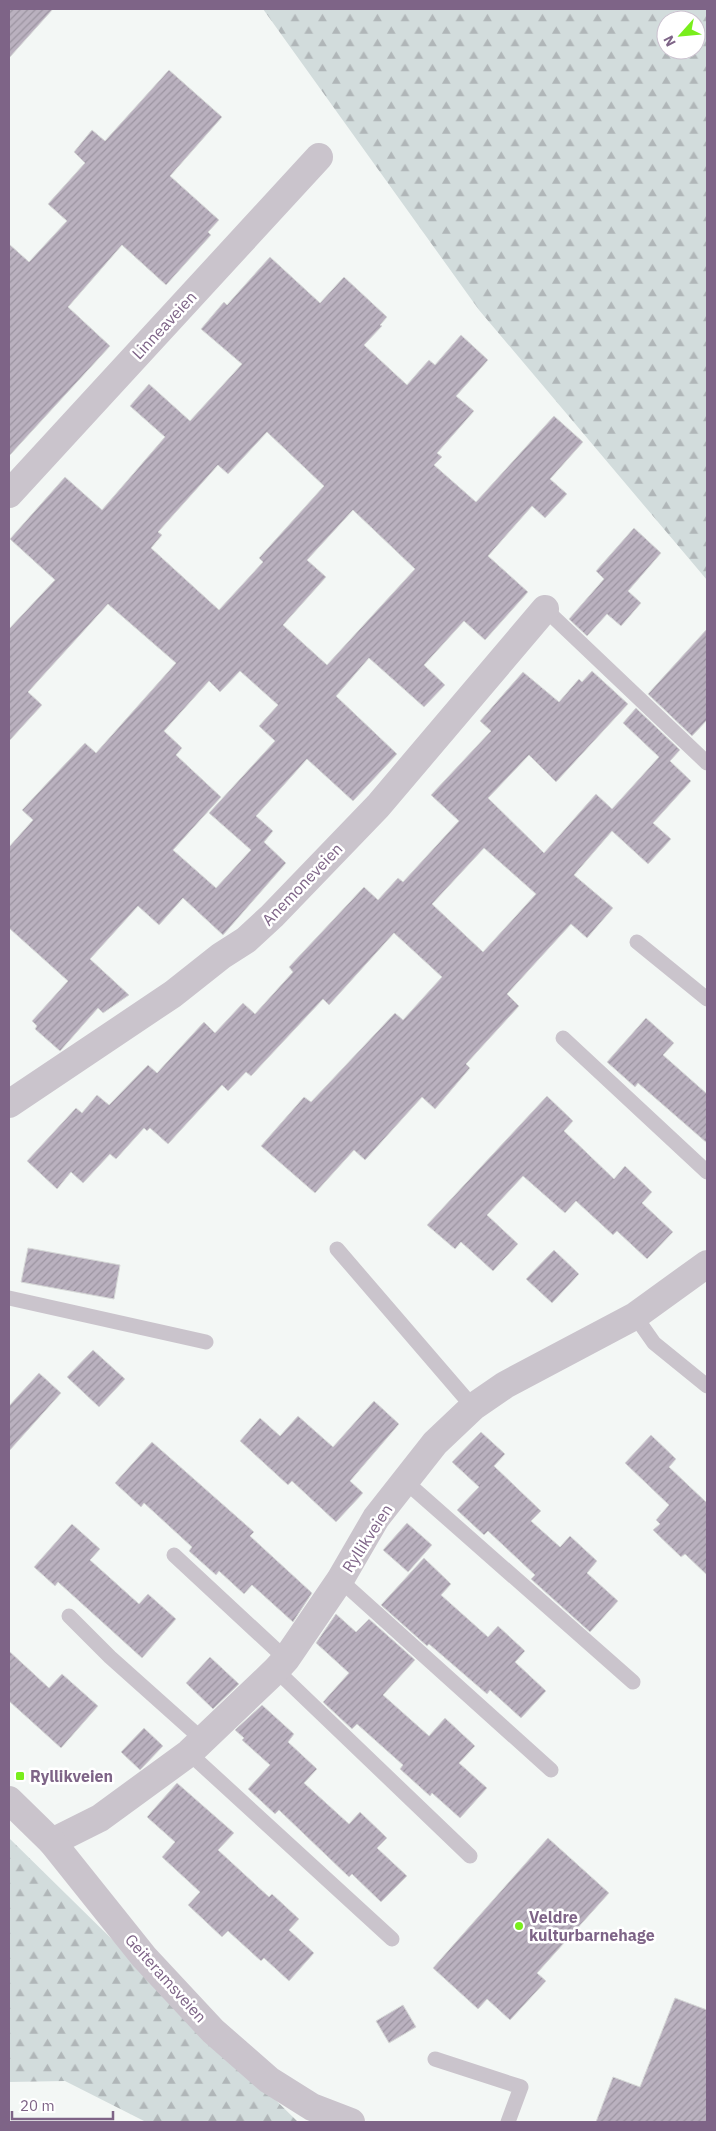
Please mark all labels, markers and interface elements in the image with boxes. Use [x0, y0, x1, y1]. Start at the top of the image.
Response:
north arrow [656, 10, 706, 60]
text: N [659, 32, 680, 50]
street label: Linneaveien [127, 287, 201, 363]
street label: Anemoneveien [258, 838, 346, 930]
street label: Ryllikveien [338, 1500, 396, 1576]
place label: Ryllikveien [30, 1766, 113, 1786]
marker: Ryllikveien [14, 1770, 26, 1782]
place label: Veldre kulturbarnehage [529, 1907, 655, 1945]
marker: Veldre kulturbarnehage [513, 1920, 525, 1932]
street label: Geiteramsveien [121, 1929, 211, 2027]
scale bar [12, 2088, 114, 2120]
text: 20 m [20, 2096, 55, 2115]

